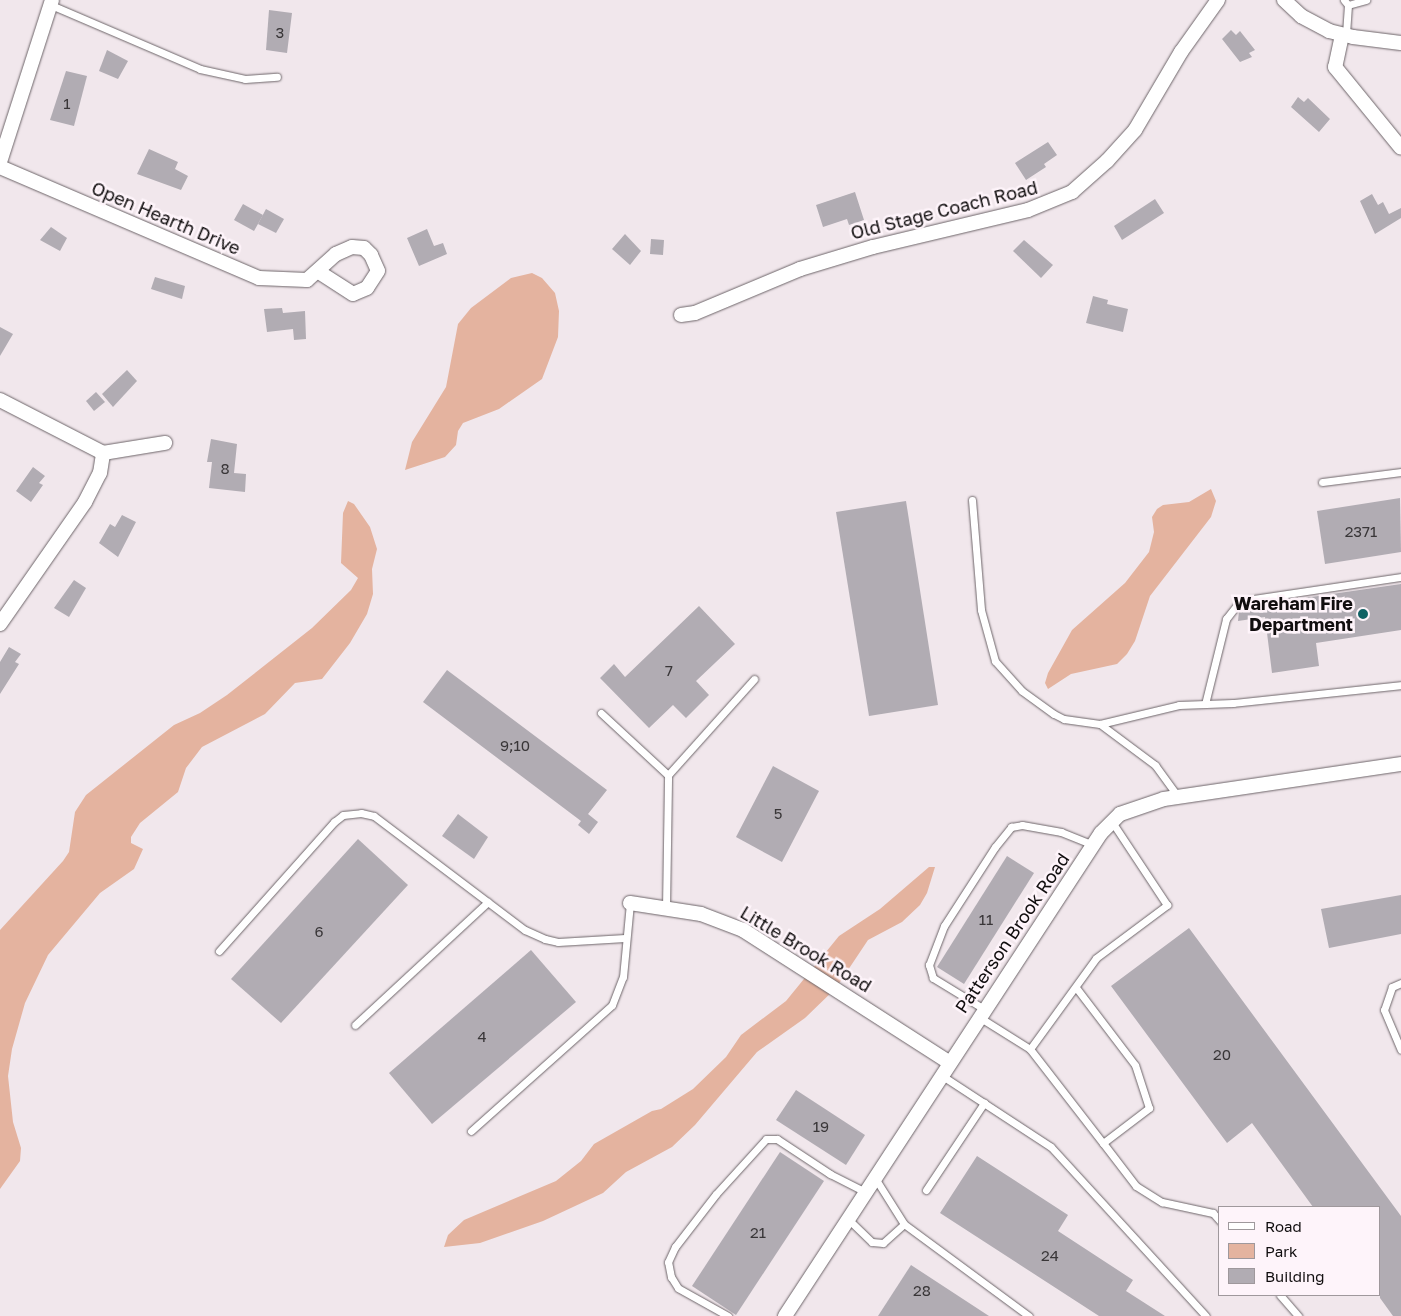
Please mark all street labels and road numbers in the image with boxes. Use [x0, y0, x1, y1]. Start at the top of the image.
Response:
street label: Old Stage Coach Road [848, 176, 1040, 244]
street label: Open Hearth Drive [88, 177, 244, 259]
street label: Patterson Brook Road [950, 849, 1074, 1017]
street label: Little Brook Road [737, 901, 875, 997]

